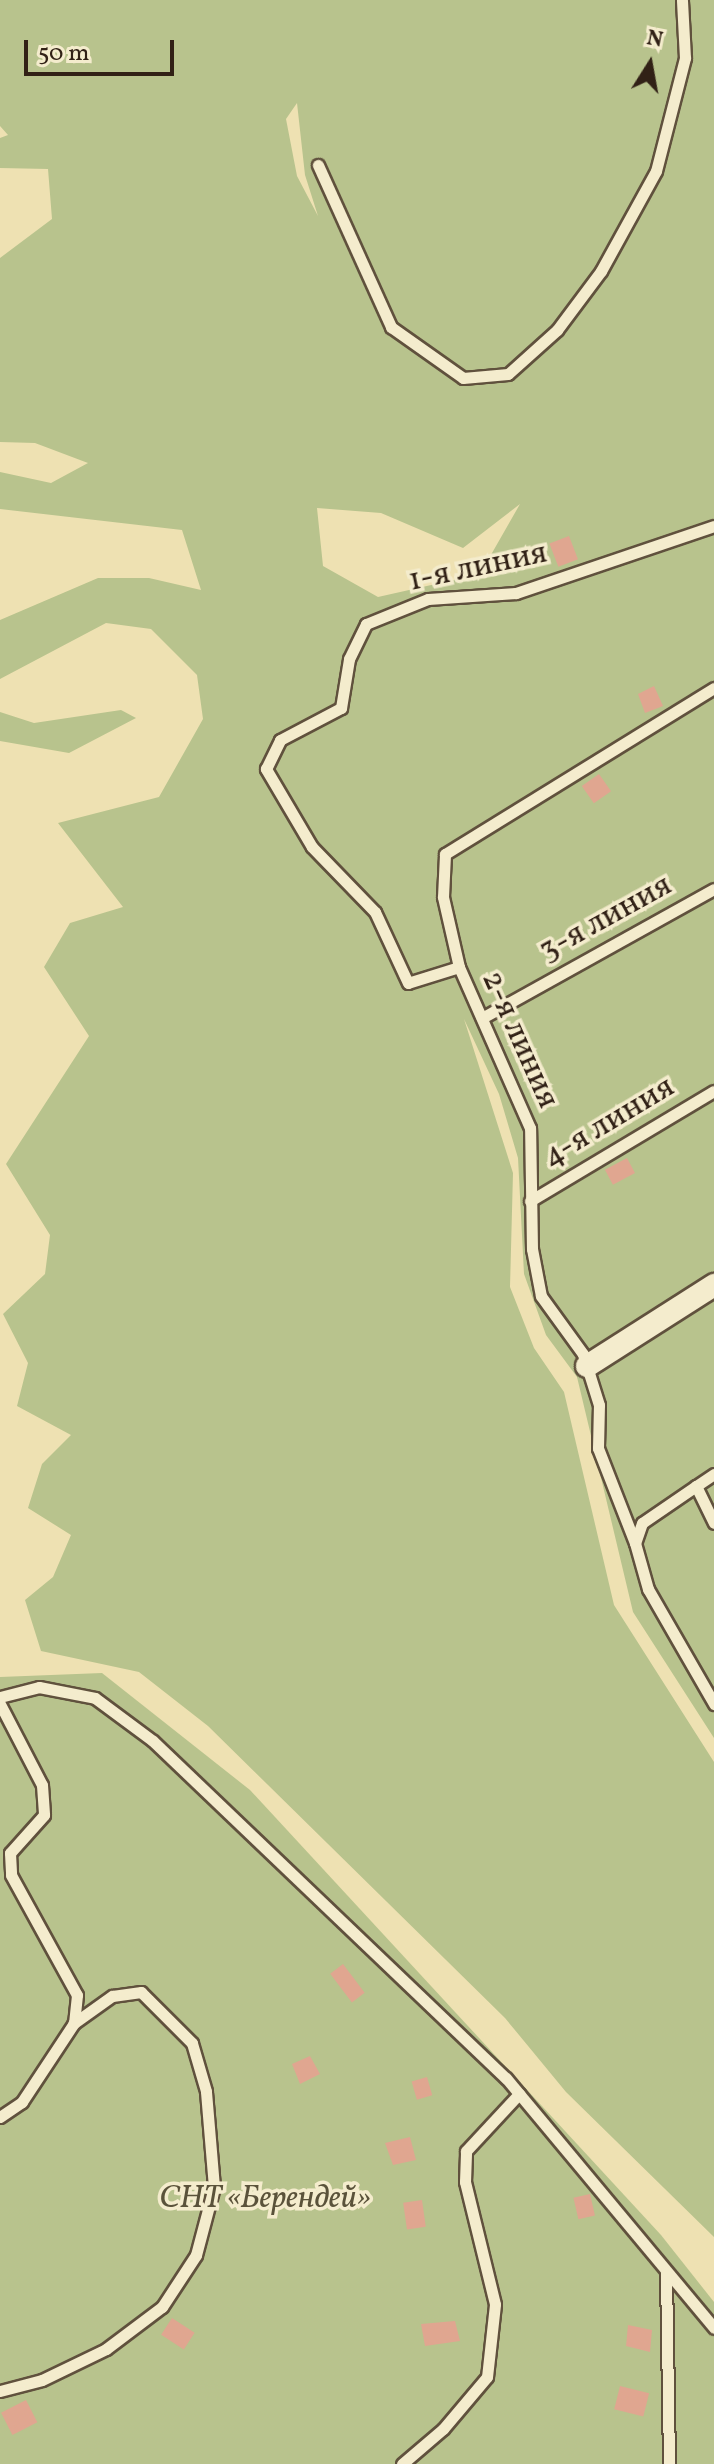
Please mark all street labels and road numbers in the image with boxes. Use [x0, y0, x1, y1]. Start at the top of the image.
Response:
street label: 1-я линия [405, 535, 551, 601]
street label: 3-я линия [533, 867, 679, 971]
street label: 2-я линия [472, 965, 566, 1115]
street label: 4-я линия [536, 1069, 682, 1177]

